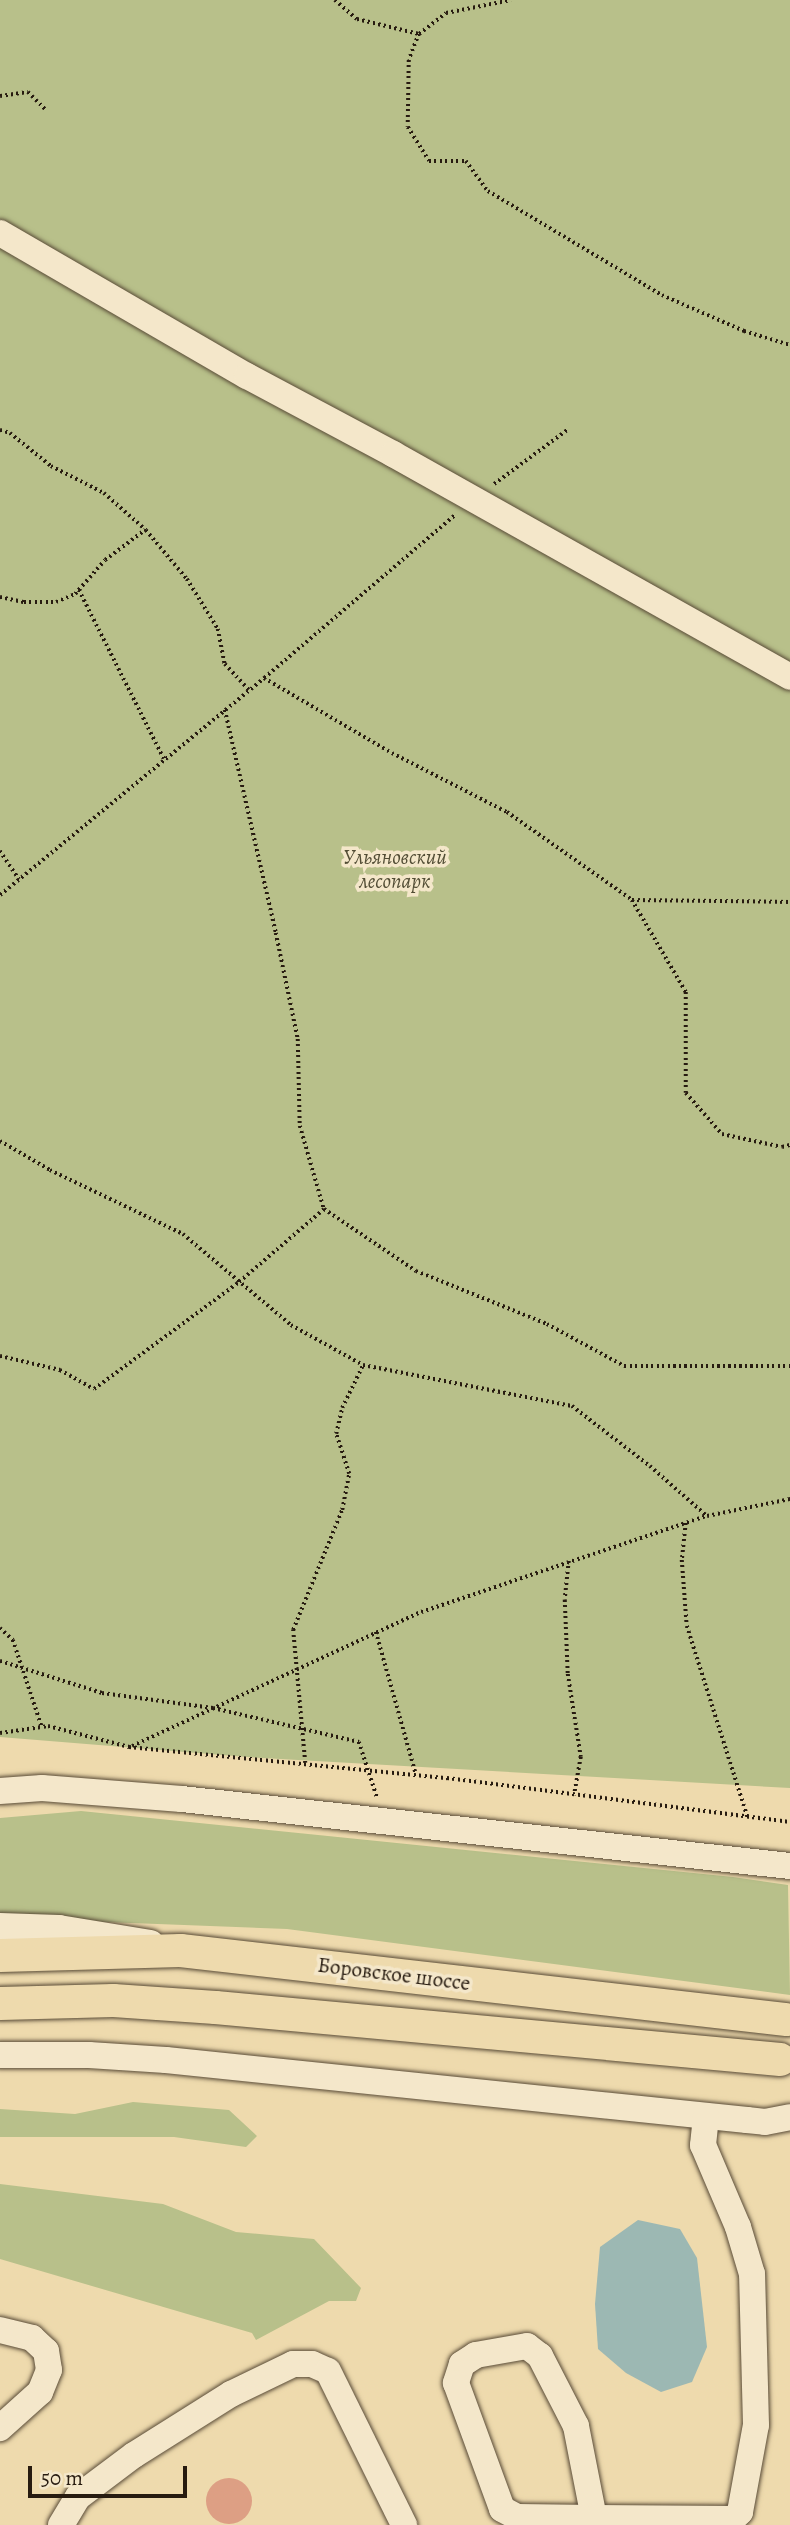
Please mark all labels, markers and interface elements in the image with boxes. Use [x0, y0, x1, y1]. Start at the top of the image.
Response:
park label: Ульяновский лесопарк [343, 844, 447, 894]
street label: Боровское шоссе [316, 1952, 472, 1996]
scale bar [32, 2452, 191, 2496]
text: 50 m [41, 2464, 83, 2492]

